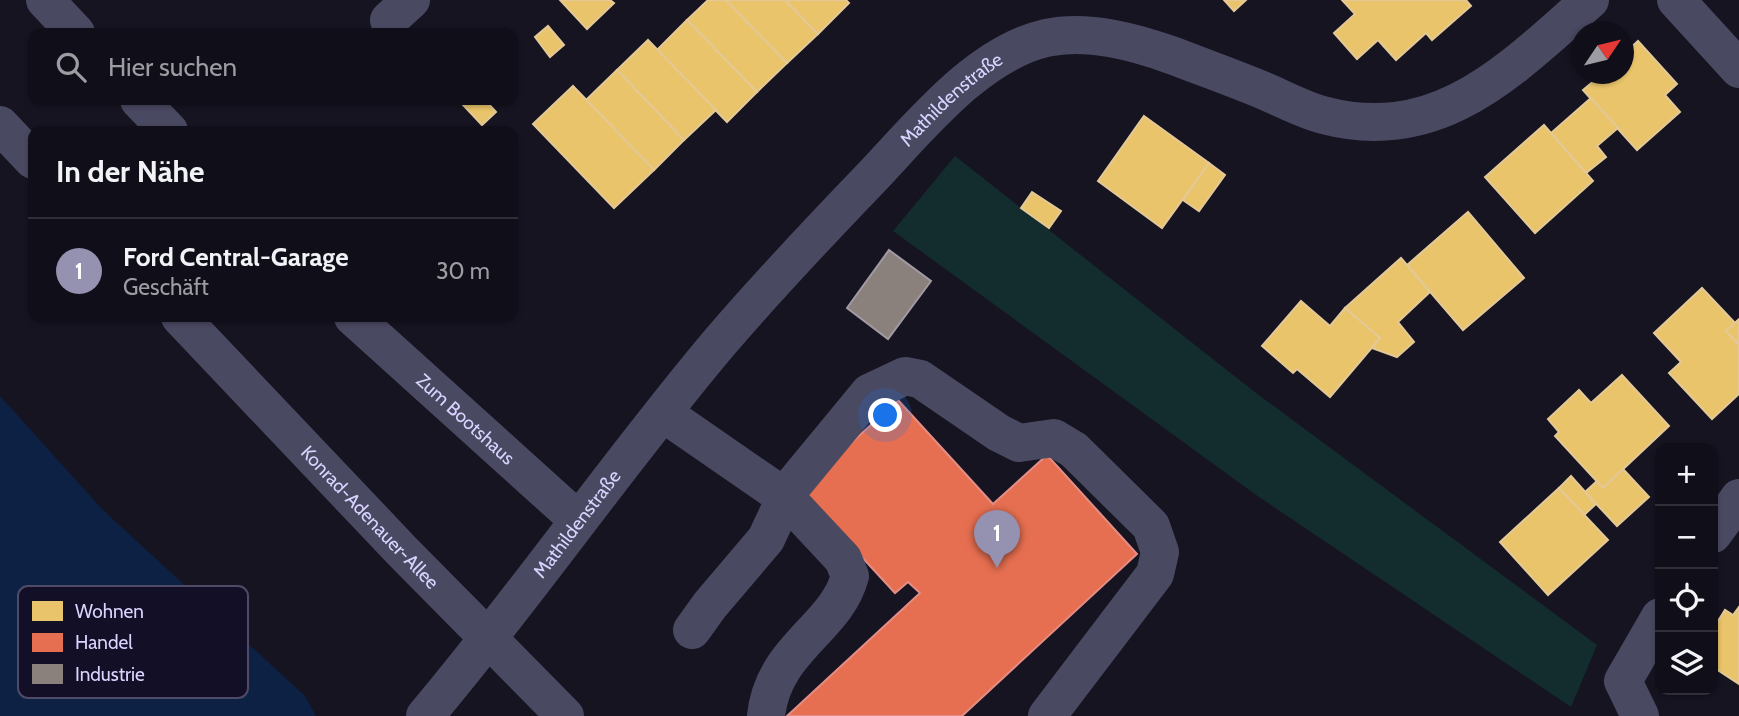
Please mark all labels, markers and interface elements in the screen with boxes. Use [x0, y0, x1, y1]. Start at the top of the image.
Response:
north arrow [1571, 21, 1634, 84]
search box [28, 28, 518, 105]
street label: Mathildenstraße [895, 47, 1007, 151]
icon: search [52, 48, 90, 86]
text: Hier suchen [108, 51, 237, 83]
text: In der Nähe [56, 153, 205, 190]
text: Ford Central-Garage [123, 241, 349, 273]
text: 1 [75, 257, 83, 285]
text: 30 m [436, 257, 490, 285]
text: Geschäft [123, 273, 209, 301]
street label: Zum Bootshaus [412, 369, 520, 469]
your location [868, 398, 902, 432]
street label: Konrad-Adenauer-Allee [296, 441, 444, 594]
map controls [1655, 443, 1718, 695]
button: + [1655, 443, 1718, 506]
street label: Mathildenstraße [528, 465, 626, 583]
button: − [1655, 506, 1718, 569]
pin: 1 [974, 510, 1020, 568]
button: locate [1655, 569, 1718, 632]
legend [18, 586, 248, 698]
text: Wohnen [75, 600, 144, 623]
text: Handel [75, 631, 133, 654]
button: layers [1655, 632, 1718, 695]
text: Industrie [75, 663, 145, 686]

